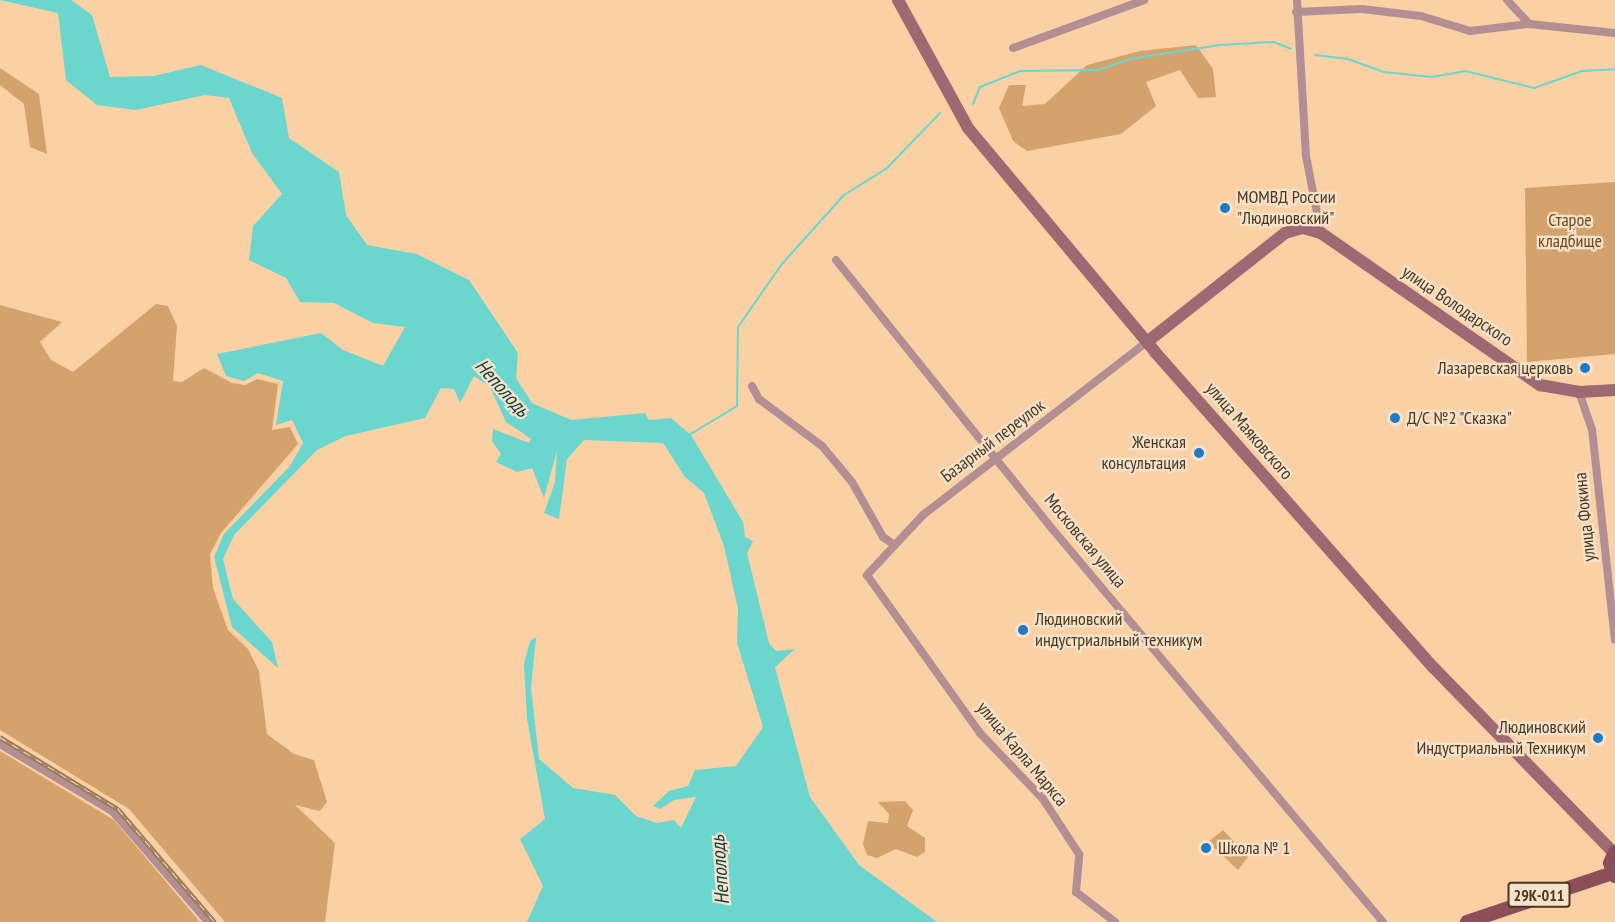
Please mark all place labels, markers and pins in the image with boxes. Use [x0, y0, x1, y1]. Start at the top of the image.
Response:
place label: МОМВД России "Людиновский" [1237, 187, 1336, 230]
marker: МОМВД России "Людиновский" [1218, 201, 1232, 215]
place label: Лазаревская церковь [1438, 357, 1573, 379]
marker: Лазаревская церковь [1578, 361, 1592, 375]
place label: Д/С №2 "Сказка" [1407, 407, 1514, 429]
marker: Д/С №2 "Сказка" [1388, 411, 1402, 425]
place label: Женская консультация [1101, 432, 1186, 474]
marker: Женская консультация [1190, 444, 1208, 462]
place label: Людиновский индустриальный техникум [1035, 609, 1202, 652]
marker: Людиновский индустриальный техникум [1016, 623, 1030, 637]
place label: Людиновский Индустриальный Техникум [1416, 717, 1586, 760]
marker: Людиновский Индустриальный Техникум [1591, 731, 1605, 745]
place label: Школа № 1 [1218, 837, 1290, 859]
marker: Школа № 1 [1199, 841, 1213, 855]

